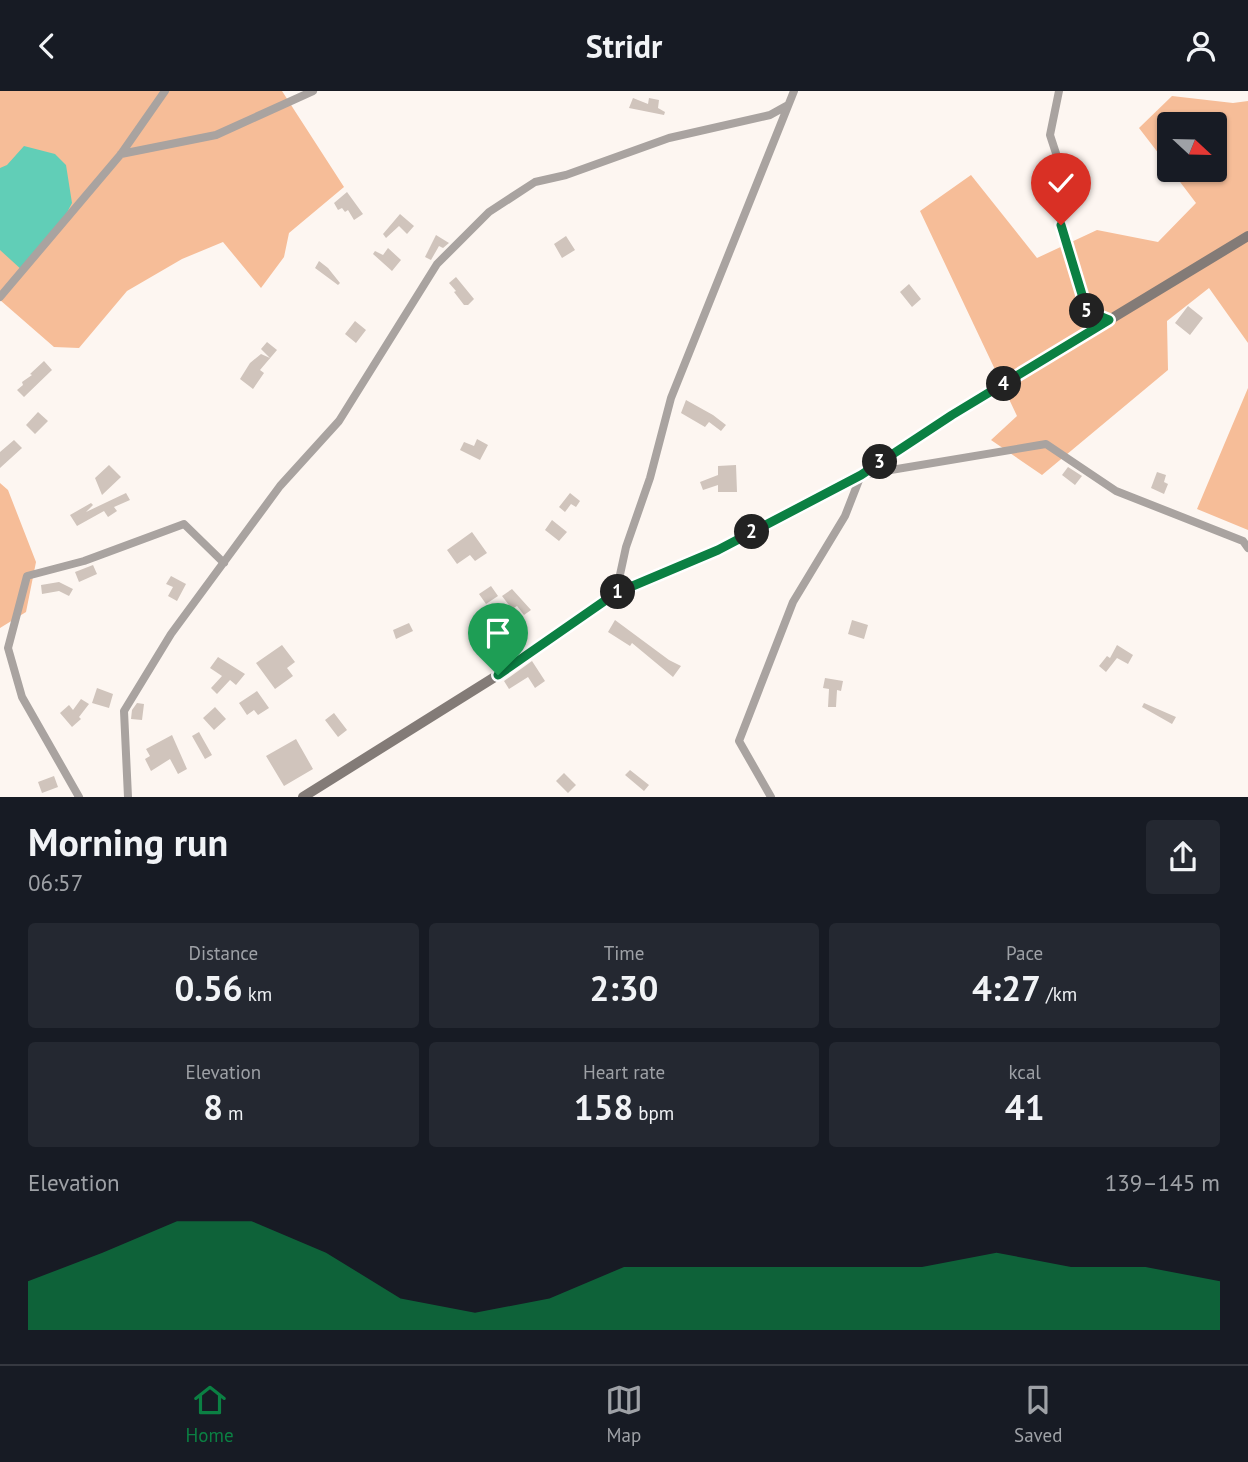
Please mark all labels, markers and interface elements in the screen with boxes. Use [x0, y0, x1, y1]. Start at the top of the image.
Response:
text: Stridr [586, 25, 662, 67]
icon: back [28, 27, 66, 65]
icon: person [1182, 27, 1220, 65]
north arrow [1157, 112, 1227, 182]
map controls [1157, 112, 1227, 182]
pin [1031, 153, 1091, 225]
icon: check [1042, 164, 1080, 202]
pin: 5 [1070, 293, 1104, 329]
text: 5 [1081, 298, 1092, 322]
pin: 4 [986, 367, 1021, 401]
text: 4 [998, 371, 1009, 395]
pin: 3 [862, 445, 898, 479]
text: 3 [874, 449, 885, 473]
pin: 2 [734, 515, 770, 549]
text: 2 [746, 519, 757, 543]
pin: 1 [600, 575, 636, 609]
text: 1 [612, 579, 623, 603]
pin [468, 603, 528, 675]
icon: arrive [479, 614, 517, 652]
text: Morning run [28, 817, 228, 866]
button: share [1146, 820, 1220, 894]
text: 06:57 [28, 868, 83, 897]
text: Distance [189, 941, 258, 965]
text: Time [604, 941, 644, 965]
text: Pace [1006, 941, 1043, 965]
text: 0.56 [174, 965, 243, 1011]
text: 2:30 [590, 965, 658, 1011]
text: 4:27 [972, 965, 1041, 1011]
text: km [243, 982, 272, 1006]
text: /km [1041, 982, 1077, 1006]
text: Elevation [185, 1060, 261, 1084]
text: Heart rate [583, 1060, 665, 1084]
text: kcal [1008, 1060, 1041, 1084]
text: 8 [203, 1084, 223, 1130]
text: 158 [574, 1084, 633, 1130]
text: 41 [1005, 1084, 1045, 1130]
text: m [223, 1101, 244, 1125]
text: bpm [633, 1101, 674, 1125]
text: Elevation [28, 1168, 120, 1197]
text: 139–145 m [1105, 1168, 1220, 1197]
tab: Home [186, 1381, 234, 1447]
tab: Map [605, 1381, 643, 1447]
tab: Saved [1014, 1381, 1062, 1447]

